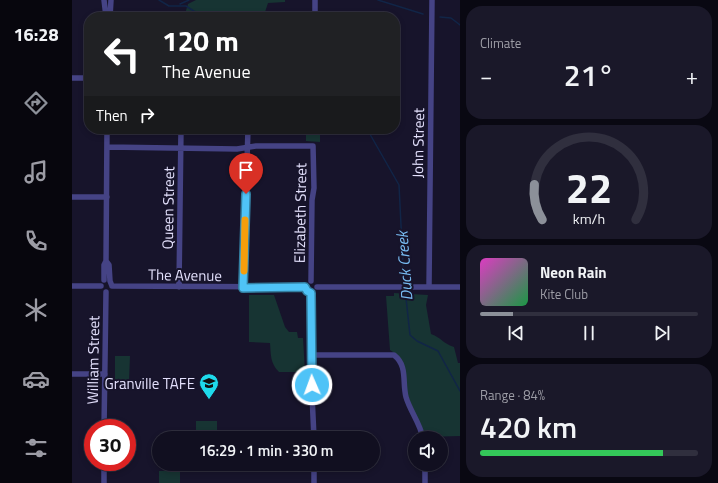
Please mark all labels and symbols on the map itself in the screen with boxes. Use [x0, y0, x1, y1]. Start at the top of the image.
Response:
street label: John Street [406, 107, 430, 178]
pin [229, 153, 263, 194]
street label: Elizabeth Street [288, 162, 312, 263]
street label: Queen Street [156, 166, 180, 250]
water label: Duck Creek [389, 229, 418, 302]
street label: The Avenue [148, 263, 222, 287]
street label: William Street [81, 315, 105, 405]
position arrow [291, 364, 333, 406]
place label: Granville TAFE [104, 372, 195, 395]
school or university icon: Granville TAFE [198, 372, 220, 400]
speed limit sign: 30 [84, 419, 136, 471]

